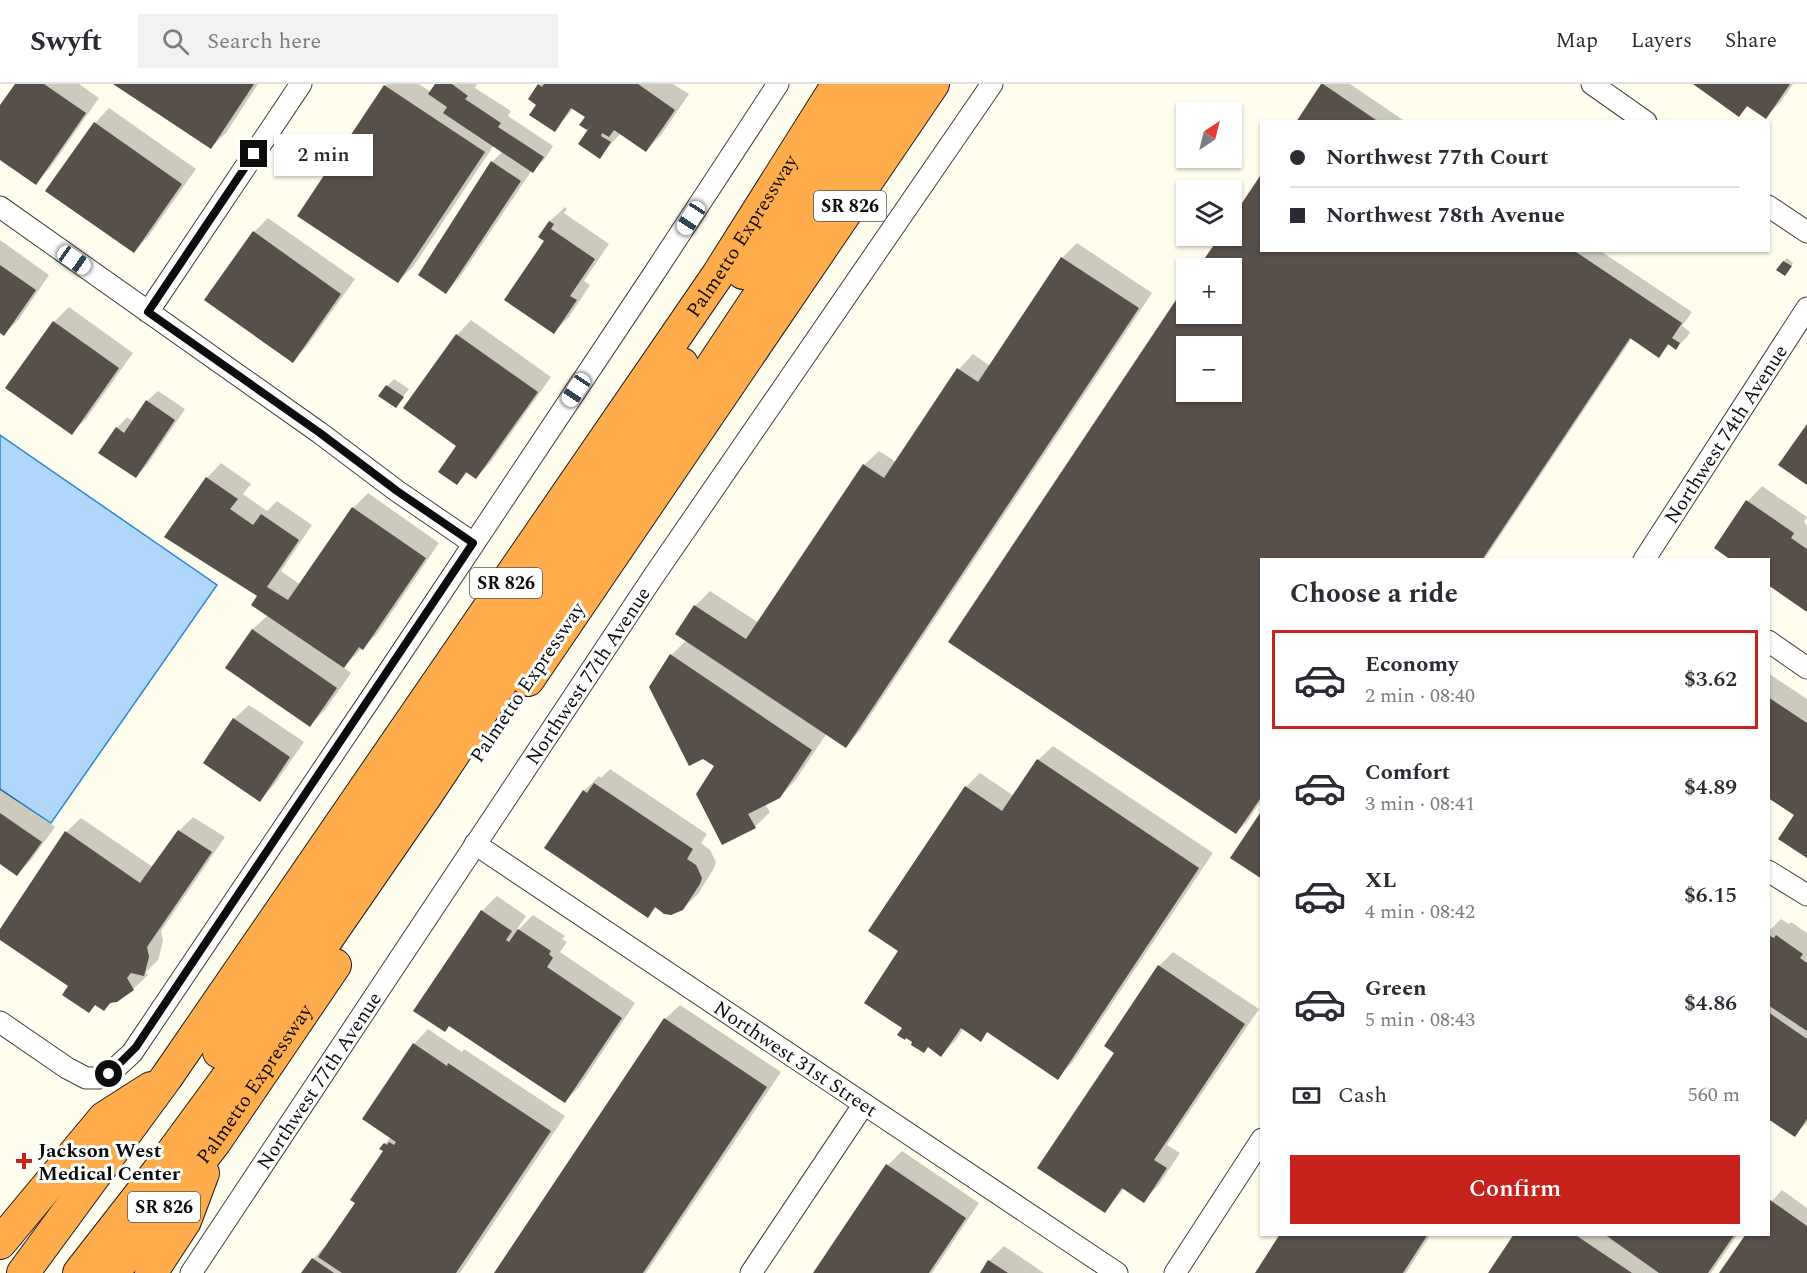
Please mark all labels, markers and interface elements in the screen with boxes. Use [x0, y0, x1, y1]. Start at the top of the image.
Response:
search box [138, 14, 558, 68]
text: Swyft [30, 20, 102, 63]
icon: search [159, 25, 192, 58]
text: Search here [207, 25, 321, 58]
text: Map [1556, 25, 1598, 57]
text: Layers [1631, 25, 1692, 57]
text: Share [1725, 25, 1777, 57]
north arrow [1176, 102, 1242, 168]
map controls [1176, 102, 1242, 402]
callout: 2 min [275, 133, 374, 175]
route end [240, 140, 267, 167]
text: 2 min [298, 140, 349, 170]
text: Northwest 77th Court [1326, 141, 1548, 174]
street label: Palmetto Expressway [679, 148, 807, 324]
button: layers [1176, 180, 1242, 246]
road number: SR 826 [814, 191, 886, 221]
car [674, 198, 708, 238]
text: Northwest 78th Avenue [1326, 199, 1565, 232]
car [54, 242, 94, 278]
button: + [1176, 258, 1242, 324]
button: − [1176, 336, 1242, 402]
street label: Northwest 74th Avenue [1657, 339, 1795, 530]
car [558, 370, 594, 410]
road number: SR 826 [470, 568, 542, 598]
text: Choose a ride [1290, 573, 1458, 615]
street label: Northwest 77th Avenue [518, 581, 658, 771]
street label: Palmetto Expressway [463, 595, 594, 769]
text: Economy [1365, 648, 1458, 681]
icon: car [1293, 653, 1347, 707]
text: $3.62 [1684, 663, 1737, 696]
text: 2 min · 08:40 [1365, 681, 1475, 711]
text: Comfort [1365, 756, 1450, 789]
icon: car [1293, 761, 1347, 815]
text: $4.89 [1684, 771, 1737, 804]
text: 3 min · 08:41 [1365, 789, 1475, 819]
text: XL [1365, 864, 1396, 897]
icon: car [1293, 869, 1347, 923]
text: $6.15 [1684, 879, 1737, 912]
text: 4 min · 08:42 [1365, 897, 1475, 927]
text: Green [1365, 972, 1427, 1005]
icon: car [1293, 977, 1347, 1031]
street label: Northwest 77th Avenue [249, 986, 390, 1176]
text: $4.86 [1684, 987, 1737, 1020]
street label: Northwest 31st Street [707, 994, 883, 1125]
street label: Palmetto Expressway [189, 997, 321, 1171]
text: 5 min · 08:43 [1365, 1005, 1475, 1035]
route start [95, 1060, 122, 1087]
icon: cash [1290, 1079, 1323, 1112]
text: Cash [1338, 1079, 1387, 1112]
text: 560 m [1688, 1080, 1740, 1110]
place label: Jackson West Medical Center [38, 1136, 181, 1189]
marker: Jackson West Medical Center [15, 1152, 33, 1170]
button: Confirm [1290, 1155, 1740, 1224]
road number: SR 826 [128, 1192, 200, 1222]

